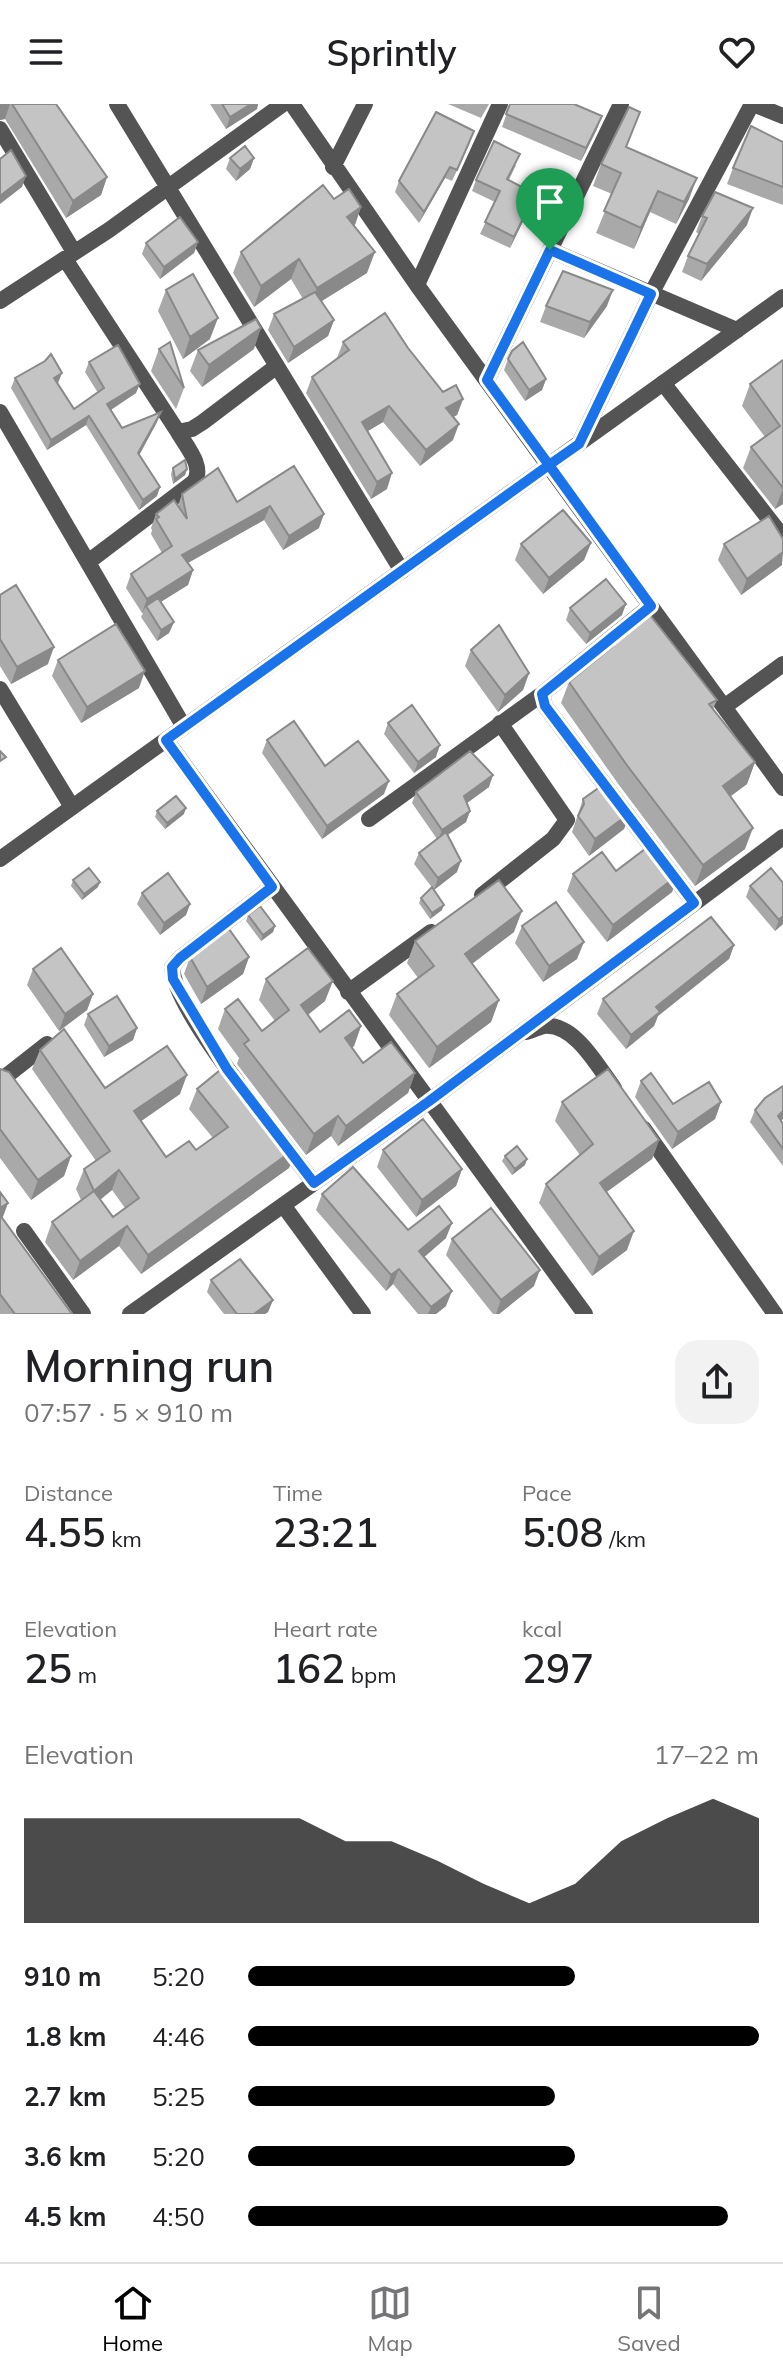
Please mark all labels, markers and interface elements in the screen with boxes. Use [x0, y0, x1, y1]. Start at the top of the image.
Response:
icon: menu [24, 30, 68, 74]
text: Sprintly [327, 30, 456, 75]
icon: heart [715, 30, 759, 74]
pin [516, 168, 584, 250]
icon: arrive [528, 180, 572, 224]
text: Morning run [24, 1338, 274, 1393]
button: share [675, 1340, 759, 1424]
text: 07:57 · 5 × 910 m [24, 1396, 233, 1429]
text: Distance [24, 1479, 113, 1507]
text: Time [273, 1479, 323, 1507]
text: Pace [522, 1479, 572, 1507]
text: 4.55 [24, 1507, 105, 1557]
text: 23:21 [273, 1507, 378, 1557]
text: 5:08 [522, 1507, 603, 1557]
text: km [105, 1525, 142, 1553]
text: /km [603, 1525, 646, 1553]
text: Elevation [24, 1615, 117, 1643]
text: Heart rate [273, 1615, 378, 1643]
text: kcal [522, 1615, 562, 1643]
text: 25 [24, 1643, 72, 1693]
text: 162 [273, 1643, 345, 1693]
text: 297 [522, 1643, 594, 1693]
text: m [72, 1661, 97, 1689]
text: bpm [345, 1661, 396, 1689]
text: Elevation [24, 1738, 134, 1771]
text: 17–22 m [654, 1738, 759, 1771]
text: 910 m [24, 1960, 101, 1993]
text: 5:20 [152, 1960, 205, 1993]
text: 1.8 km [24, 2020, 107, 2053]
text: 4:46 [152, 2020, 205, 2053]
text: 2.7 km [24, 2080, 107, 2113]
text: 5:25 [152, 2080, 205, 2113]
text: 3.6 km [24, 2140, 107, 2173]
text: 5:20 [152, 2140, 205, 2173]
text: 4.5 km [24, 2200, 107, 2233]
text: 4:50 [152, 2200, 205, 2233]
tab: Home [102, 2281, 163, 2357]
tab: Map [367, 2281, 413, 2357]
tab: Saved [617, 2281, 681, 2357]

